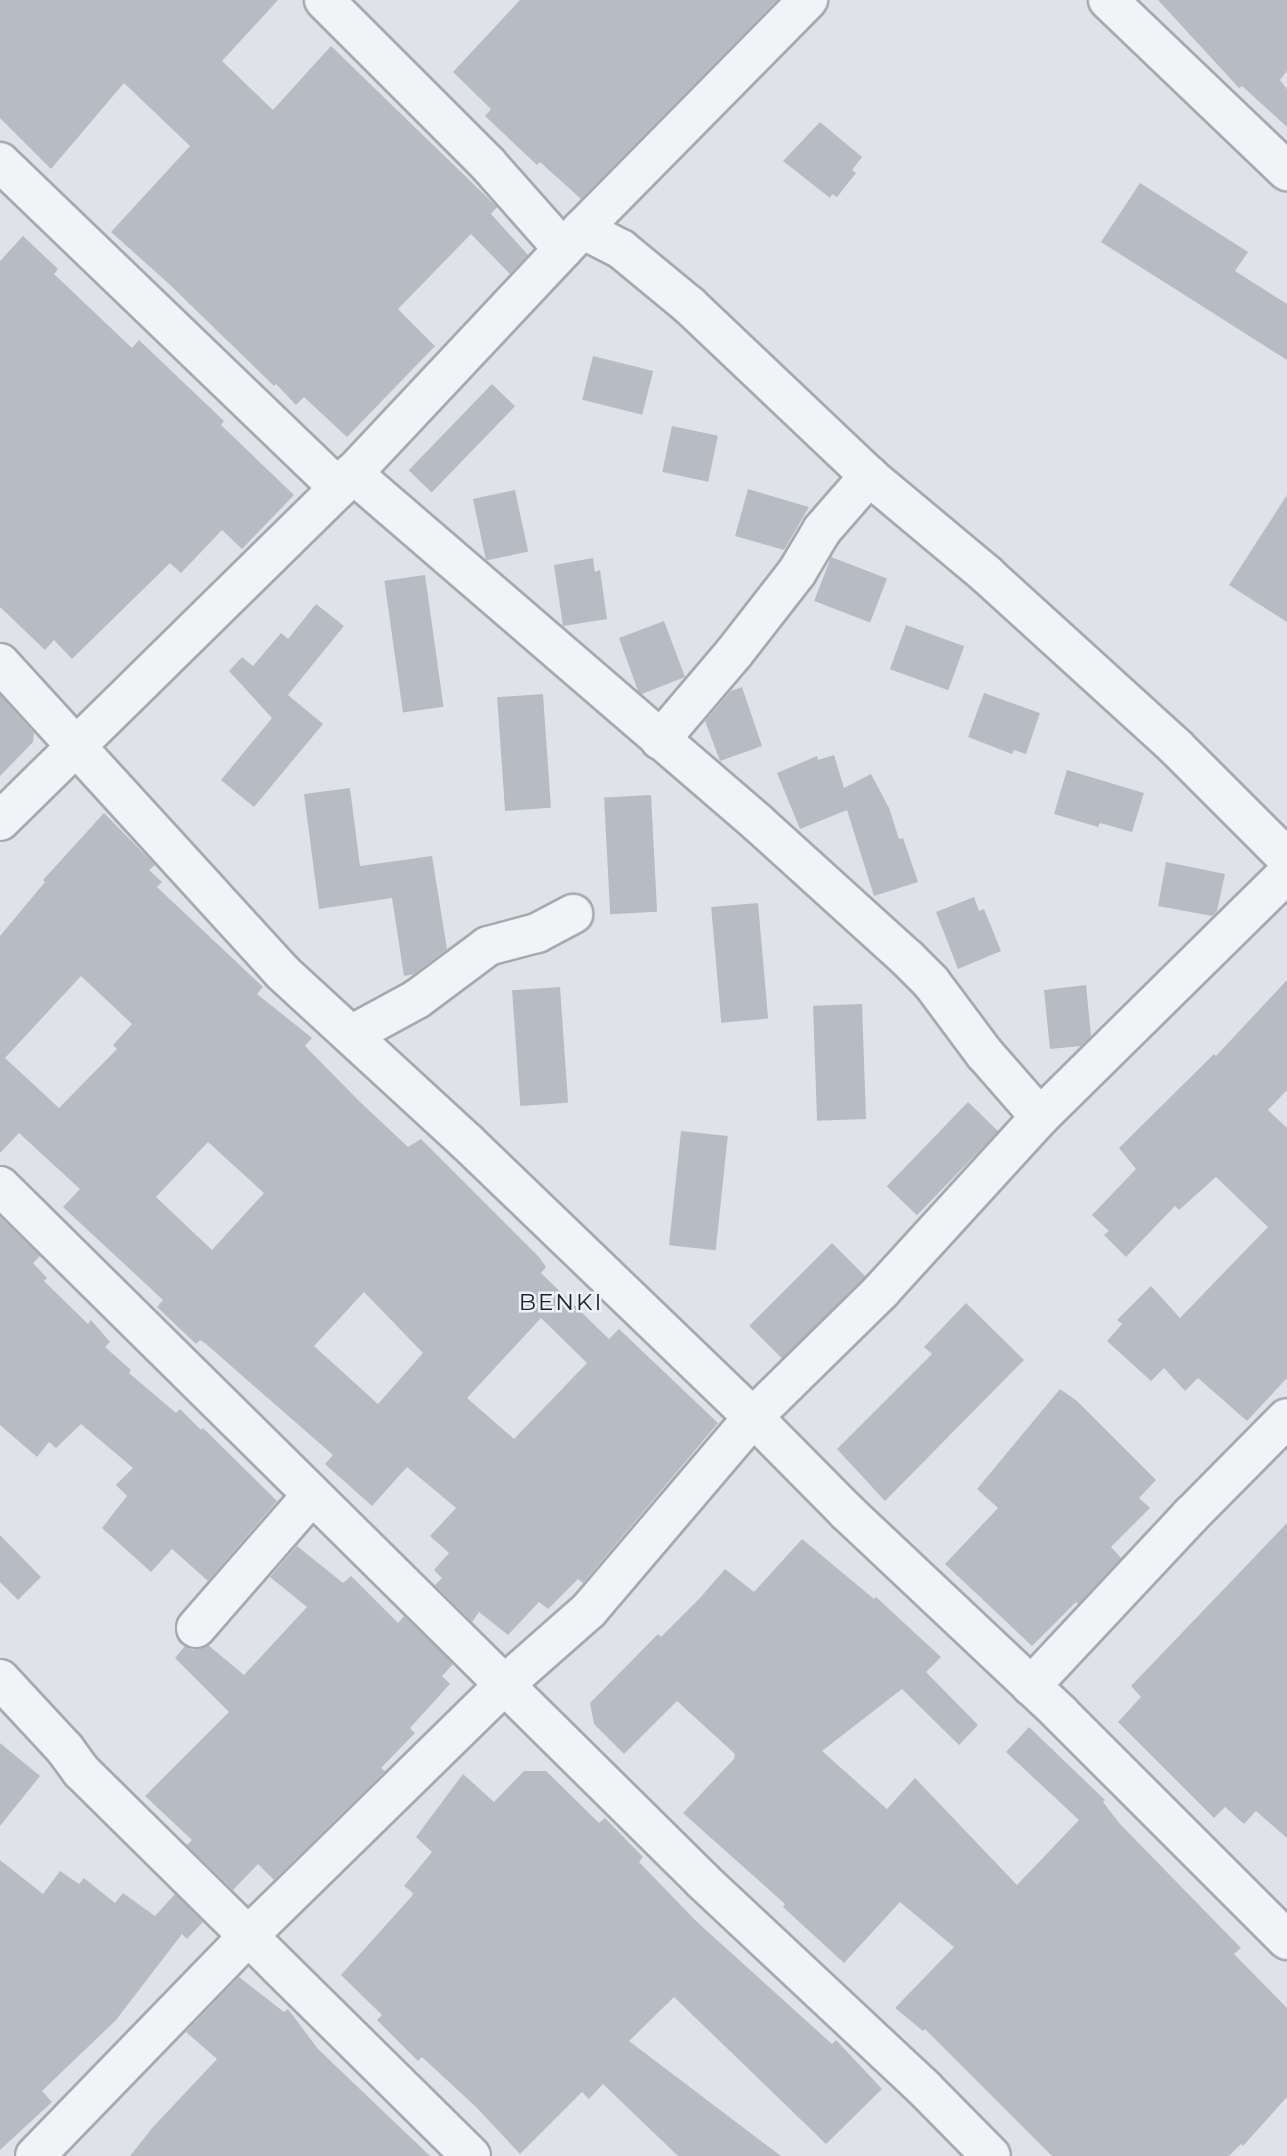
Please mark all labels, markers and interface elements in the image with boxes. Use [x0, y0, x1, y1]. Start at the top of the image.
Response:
district label: BENKI [519, 1288, 603, 1316]

